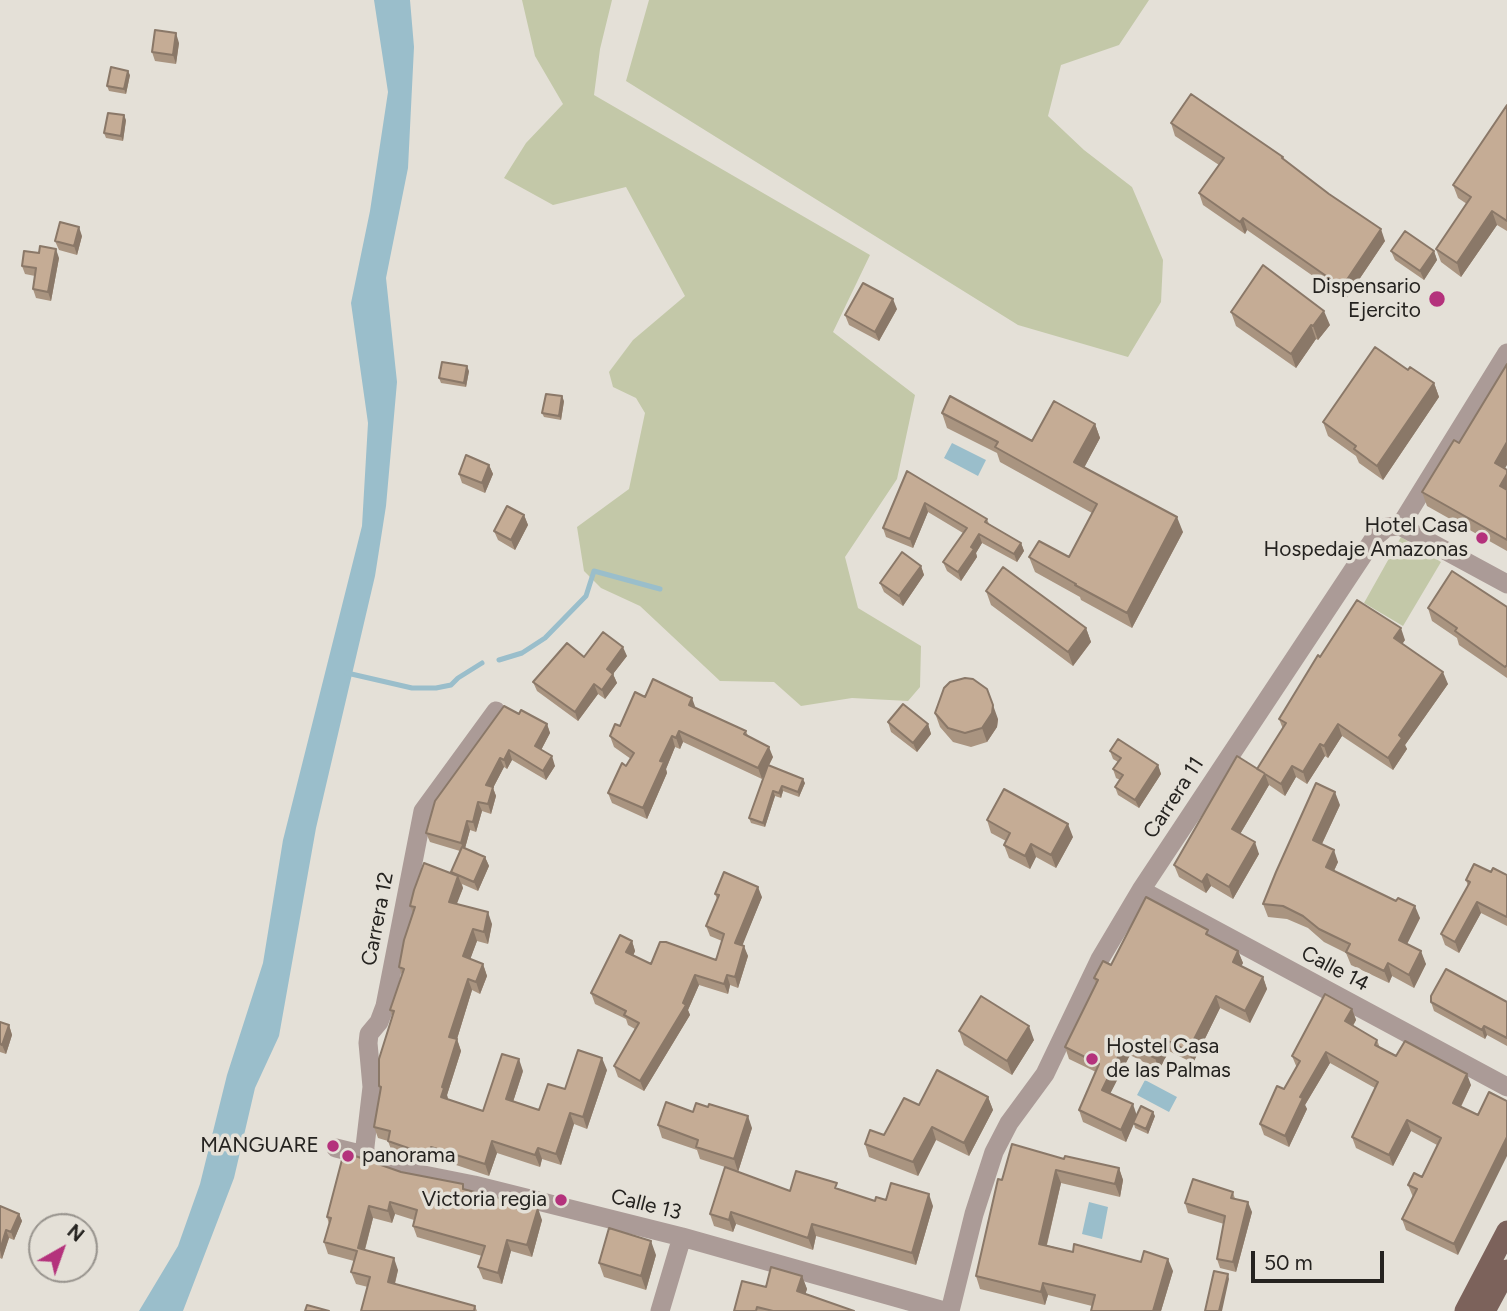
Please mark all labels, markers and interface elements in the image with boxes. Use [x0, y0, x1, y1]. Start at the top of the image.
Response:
place label: Dispensario Ejercito [1312, 274, 1421, 324]
marker: Dispensario Ejercito [1427, 289, 1447, 309]
place label: Hotel Casa Hospedaje Amazonas [1264, 513, 1468, 563]
marker: Hotel Casa Hospedaje Amazonas [1474, 530, 1490, 546]
street label: Carrera 11 [1138, 753, 1210, 843]
street label: Carrera 12 [357, 870, 399, 968]
street label: Calle 14 [1297, 941, 1373, 997]
place label: Hostel Casa de las Palmas [1106, 1034, 1231, 1084]
marker: Hostel Casa de las Palmas [1084, 1051, 1100, 1067]
place label: MANGUARE [200, 1133, 319, 1159]
marker: MANGUARE [325, 1138, 341, 1154]
place label: panorama [362, 1143, 455, 1169]
marker: panorama [340, 1148, 356, 1164]
street label: Calle 13 [608, 1184, 684, 1226]
place label: Victoria regia [422, 1187, 547, 1213]
marker: Victoria regia [553, 1192, 569, 1208]
north arrow [28, 1213, 98, 1283]
text: N [63, 1220, 89, 1247]
scale bar [1255, 1238, 1388, 1282]
text: 50 m [1264, 1250, 1313, 1275]

